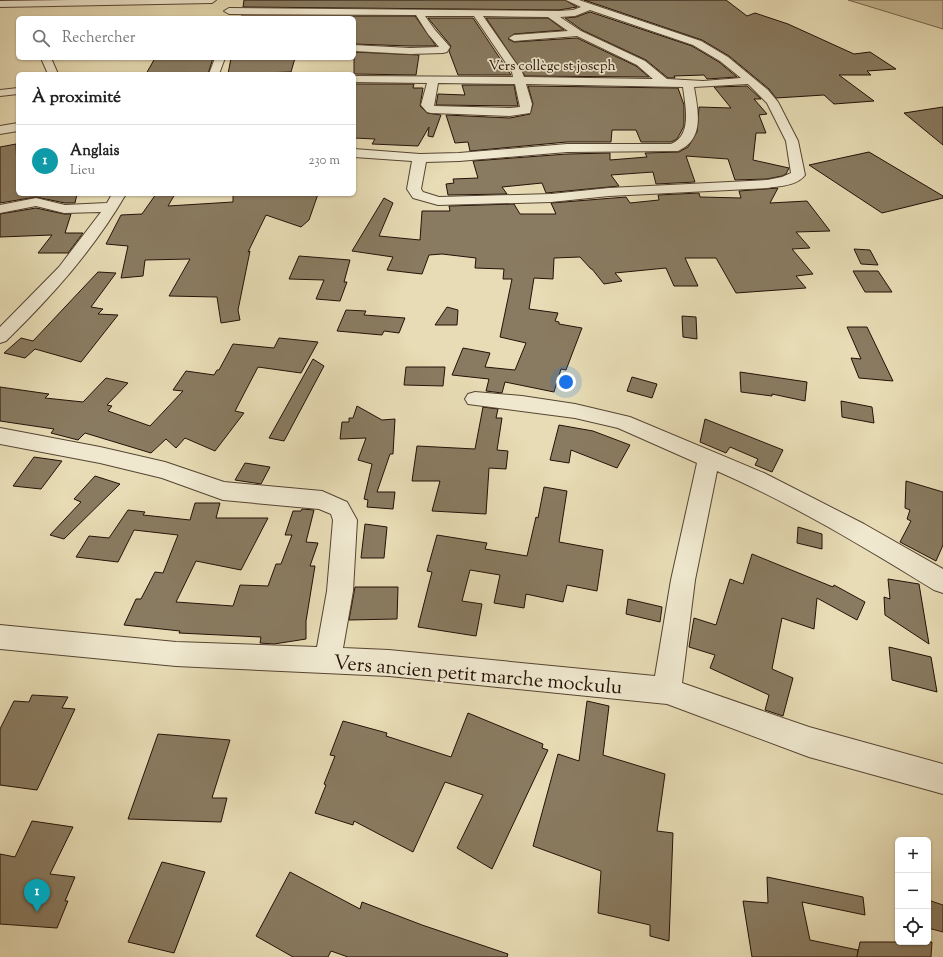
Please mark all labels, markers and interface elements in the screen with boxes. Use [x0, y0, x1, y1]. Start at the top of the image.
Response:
search box [16, 16, 356, 60]
icon: search [30, 27, 52, 49]
text: Rechercher [62, 28, 135, 49]
street label: Vers collège st joseph [488, 57, 616, 77]
text: À proximité [32, 86, 121, 110]
text: Anglais [70, 141, 119, 162]
text: 1 [43, 152, 47, 170]
text: 230 m [308, 152, 340, 170]
text: Lieu [70, 162, 95, 180]
your location [556, 372, 576, 392]
street label: Vers ancien petit marche mockulu [332, 649, 624, 704]
map controls [895, 837, 931, 945]
button: + [895, 837, 931, 873]
button: − [895, 873, 931, 909]
pin: 1 [24, 879, 50, 912]
button: locate [895, 909, 931, 945]

